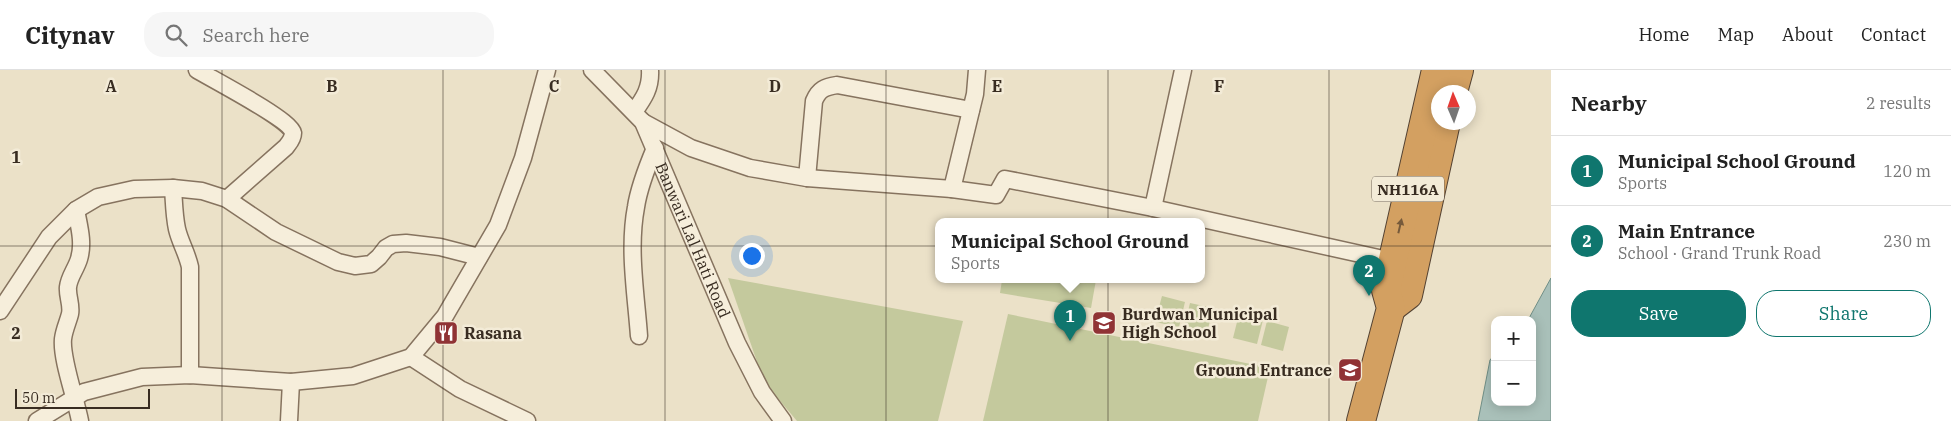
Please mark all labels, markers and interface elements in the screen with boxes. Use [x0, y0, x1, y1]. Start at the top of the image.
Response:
search box [144, 12, 494, 57]
text: Citynav [25, 19, 114, 51]
icon: search [162, 21, 190, 49]
text: Search here [202, 23, 310, 47]
text: Home [1638, 23, 1690, 46]
text: Map [1718, 23, 1754, 46]
text: About [1782, 23, 1833, 46]
text: Contact [1861, 23, 1926, 46]
text: A [105, 76, 117, 96]
text: B [326, 76, 338, 96]
text: C [549, 76, 559, 96]
text: D [769, 76, 781, 96]
text: E [992, 76, 1002, 96]
text: F [1214, 76, 1224, 96]
north arrow [1431, 85, 1476, 130]
text: Nearby [1571, 89, 1647, 117]
text: 2 results [1866, 93, 1931, 113]
text: 1 [11, 147, 21, 167]
text: Municipal School Ground [1618, 149, 1856, 173]
street label: Banwari Lal Hati Road [651, 159, 735, 321]
text: 1 [1582, 161, 1592, 181]
text: 120 m [1883, 161, 1931, 181]
text: Sports [1618, 173, 1667, 193]
road number: NH116A [1372, 176, 1444, 202]
popup [935, 218, 1205, 283]
one-way arrow [1396, 218, 1404, 234]
text: Main Entrance [1618, 219, 1755, 243]
text: Municipal School Ground [951, 229, 1189, 253]
text: 2 [1582, 231, 1592, 251]
text: 230 m [1883, 231, 1931, 251]
your location [739, 243, 765, 269]
text: School · Grand Trunk Road [1618, 243, 1821, 263]
text: Sports [951, 253, 1000, 273]
pin: 2 [1353, 255, 1385, 296]
button: Save [1571, 290, 1746, 337]
button: Share [1756, 290, 1931, 337]
pin: 1 [1054, 300, 1086, 341]
place label: Burdwan Municipal High School [1122, 304, 1278, 342]
school or university icon: Burdwan Municipal High School [1091, 310, 1117, 336]
map controls [1491, 316, 1536, 406]
button: + [1491, 316, 1536, 361]
restaurant icon: Rasana [433, 320, 459, 346]
text: 2 [11, 323, 21, 343]
place label: Rasana [464, 323, 522, 343]
school or university icon: Ground Entrance [1337, 357, 1363, 383]
place label: Ground Entrance [1195, 360, 1332, 380]
button: − [1491, 361, 1536, 406]
scale bar [15, 386, 150, 409]
text: 50 m [22, 389, 55, 407]

